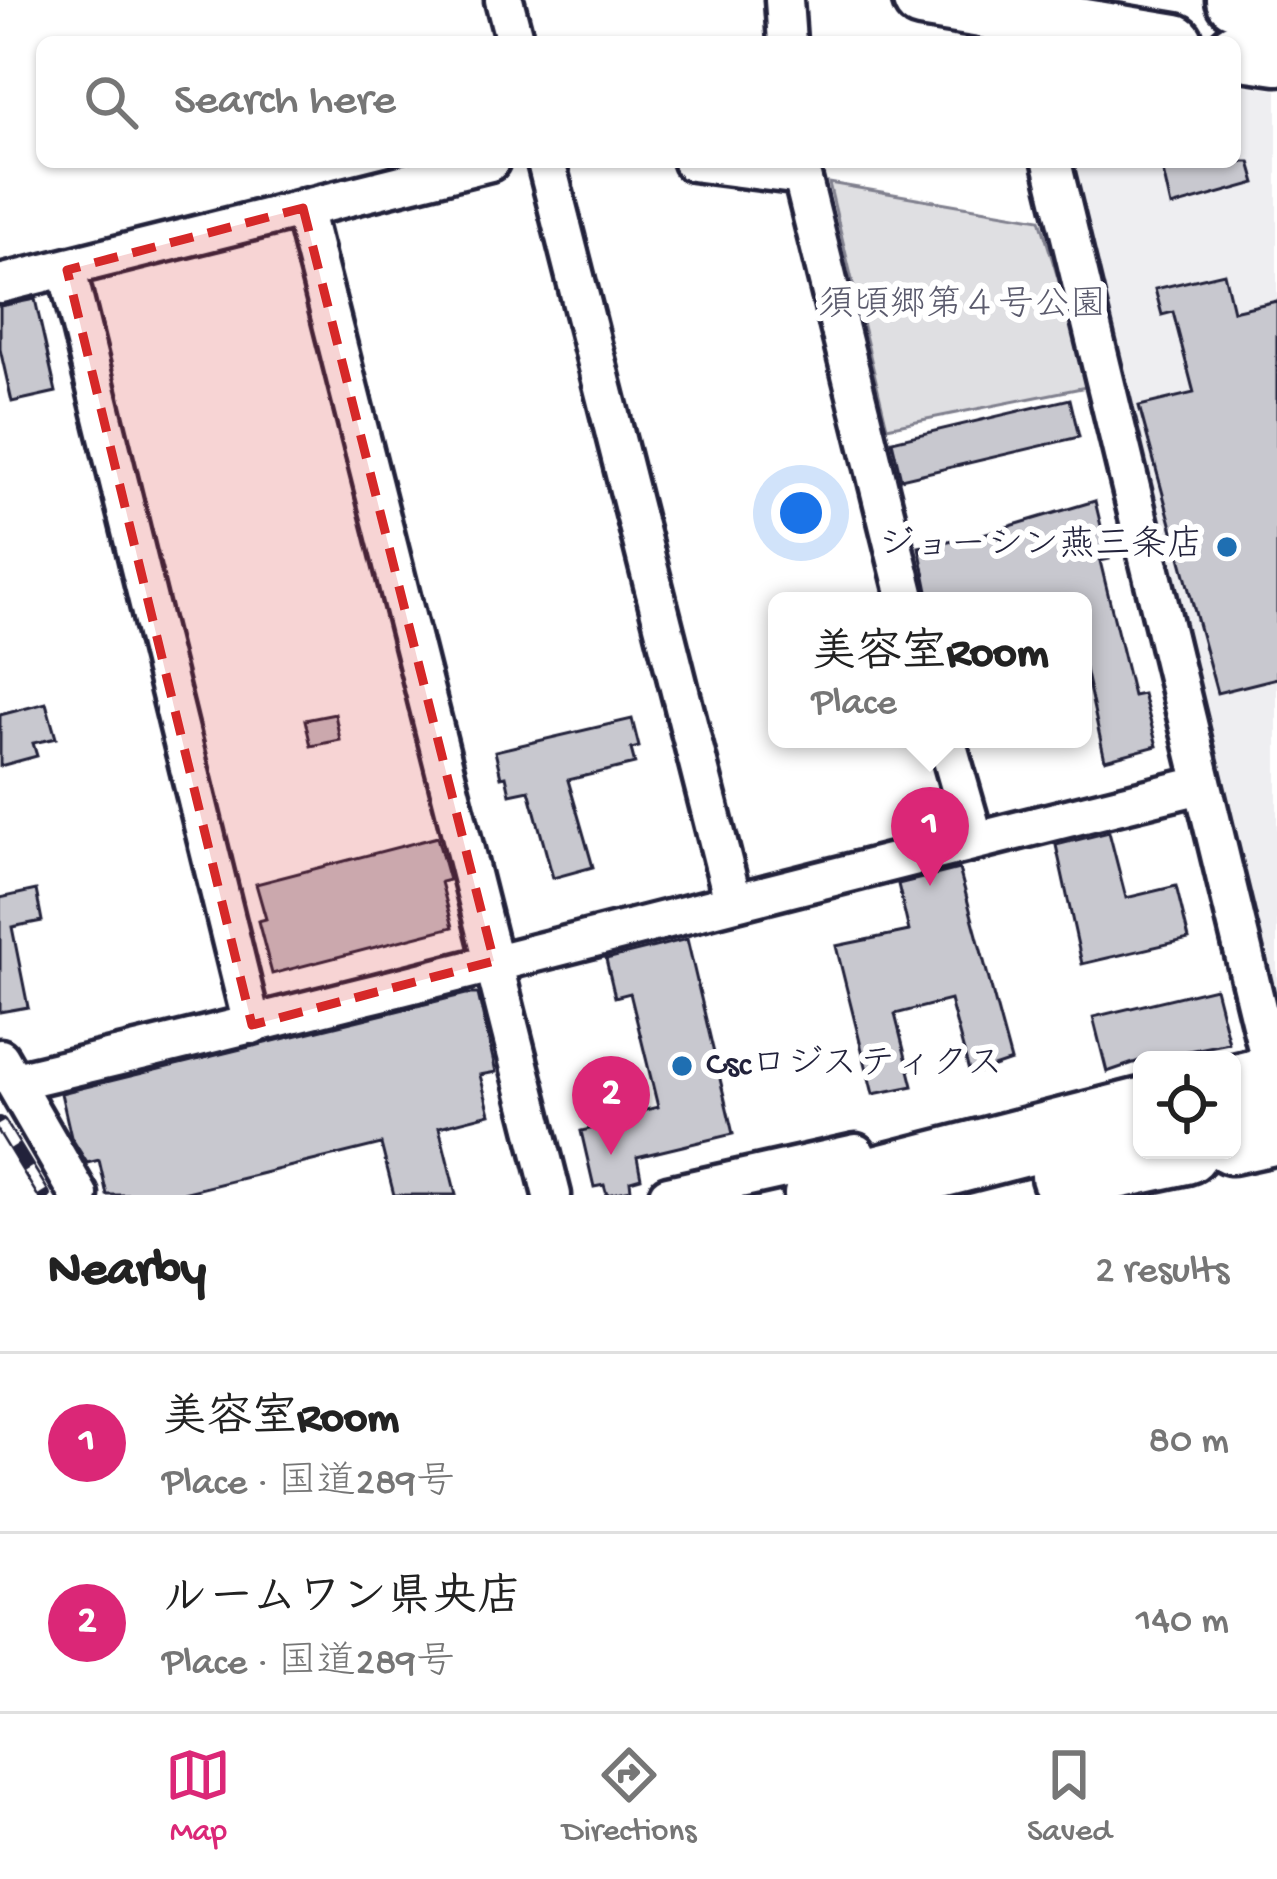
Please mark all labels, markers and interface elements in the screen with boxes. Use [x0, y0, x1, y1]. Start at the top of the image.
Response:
search box [36, 36, 1241, 168]
icon: search [78, 69, 144, 135]
text: Search here [174, 76, 396, 129]
park label: 須頃郷第４号公園 [818, 285, 1106, 329]
your location [771, 483, 831, 543]
place label: ジョーシン燕三条店 [878, 525, 1203, 569]
marker: ジョーシン燕三条店 [1214, 534, 1240, 560]
popup [768, 592, 1092, 748]
text: 美容室Room [811, 629, 1049, 682]
text: Place [811, 682, 897, 728]
pin: 1 [891, 787, 969, 886]
place label: Cscロジスティクス [706, 1045, 1003, 1088]
map controls [1133, 1051, 1241, 1159]
button: locate [1133, 1051, 1241, 1159]
marker: Cscロジスティクス [669, 1053, 695, 1079]
pin: 2 [572, 1056, 650, 1155]
text: Nearby [48, 1243, 206, 1303]
text: 2 results [1095, 1250, 1229, 1296]
text: 美容室Room [162, 1394, 399, 1447]
text: 1 [79, 1420, 95, 1466]
text: 80 m [1149, 1420, 1229, 1466]
text: Place · 国道289号 [162, 1462, 455, 1508]
text: ルームワン県央店 [162, 1574, 522, 1627]
text: 2 [77, 1600, 97, 1646]
text: 140 m [1136, 1600, 1229, 1646]
text: Place · 国道289号 [162, 1642, 455, 1688]
tab: Map [165, 1742, 231, 1852]
tab: Directions [562, 1742, 696, 1852]
tab: Saved [1027, 1742, 1112, 1852]

